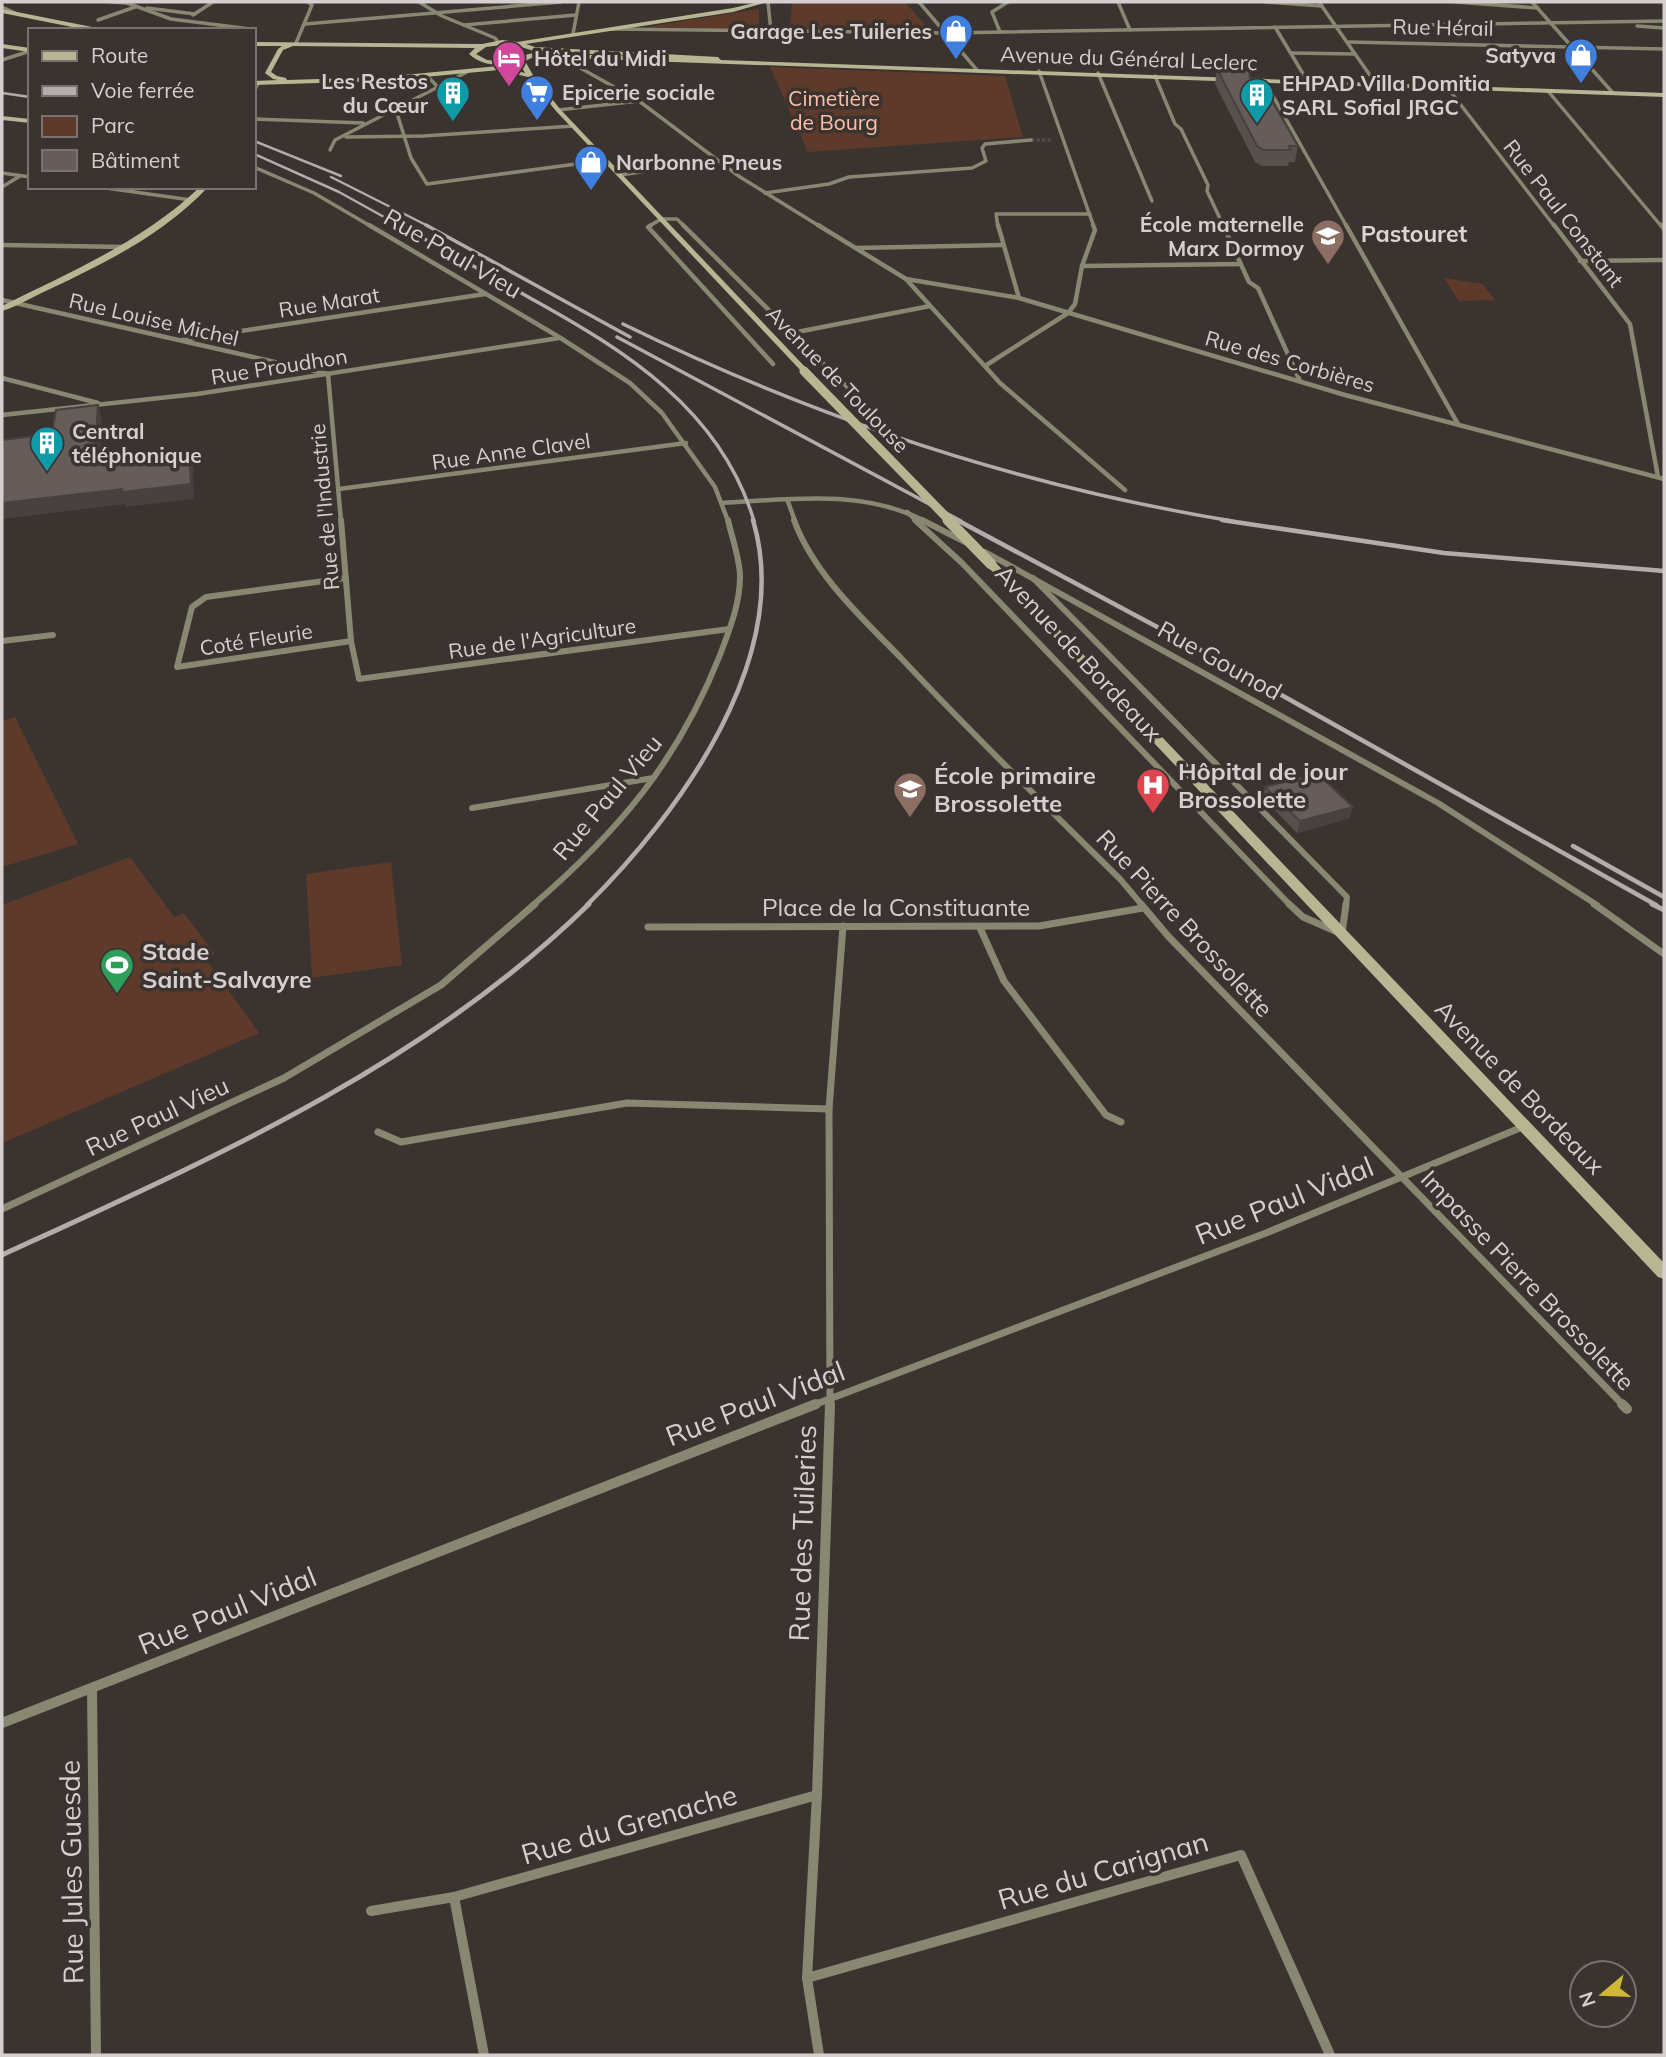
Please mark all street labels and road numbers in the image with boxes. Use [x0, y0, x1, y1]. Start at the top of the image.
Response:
street label: Rue Hérail [1392, 13, 1494, 41]
street label: Avenue du Général Leclerc [1000, 41, 1258, 75]
street label: Rue Paul Constant [1498, 134, 1630, 292]
street label: Rue Paul Vieu [379, 201, 527, 305]
street label: Rue Marat [277, 281, 381, 323]
street label: Rue Louise Michel [67, 287, 241, 351]
street label: Avenue de Toulouse [761, 300, 915, 458]
street label: Rue des Corbières [1202, 324, 1378, 398]
street label: Rue Proudhon [209, 342, 349, 390]
street label: Rue de l'Industrie [304, 423, 344, 591]
street label: Rue Anne Clavel [430, 427, 592, 475]
street label: Avenue de Bordeaux [989, 558, 1169, 748]
street label: Rue de l'Agriculture [447, 612, 637, 664]
street label: Rue Gounod [1153, 614, 1287, 706]
street label: Coté Fleurie [198, 617, 314, 661]
street label: Rue Paul Vieu [546, 728, 668, 866]
street label: Rue Pierre Brossolette [1090, 823, 1280, 1023]
street label: Place de la Constituante [762, 892, 1030, 922]
street label: Avenue de Bordeaux [1429, 994, 1611, 1181]
street label: Rue Paul Vieu [81, 1070, 233, 1162]
street label: Rue Paul Vidal [1190, 1148, 1378, 1252]
street label: Impasse Pierre Brossolette [1415, 1164, 1641, 1396]
street label: Rue Paul Vidal [660, 1353, 850, 1453]
street label: Rue des Tuileries [781, 1424, 823, 1642]
street label: Rue Paul Vidal [133, 1558, 321, 1662]
street label: Rue Jules Guesde [52, 1760, 90, 1984]
street label: Rue du Grenache [517, 1776, 741, 1872]
street label: Rue du Carignan [994, 1823, 1212, 1917]

